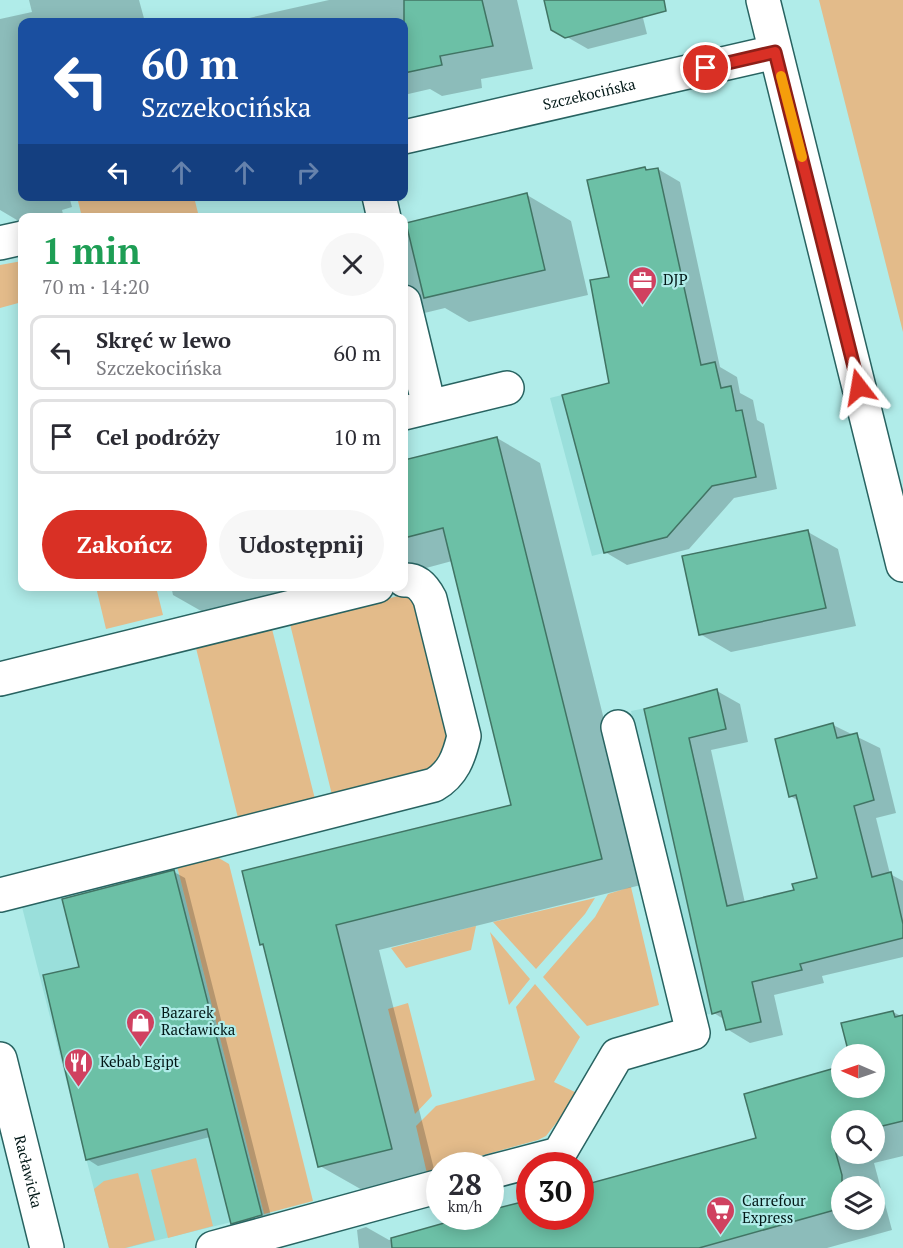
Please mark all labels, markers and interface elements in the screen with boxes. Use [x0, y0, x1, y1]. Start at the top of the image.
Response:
text: 60 m [141, 35, 239, 91]
icon: left [42, 42, 120, 120]
pin [680, 42, 731, 93]
icon: arrive [689, 51, 722, 84]
street label: Szczekocińska [541, 73, 638, 114]
text: Szczekocińska [141, 89, 311, 125]
icon: left [102, 156, 135, 189]
icon: ahead [165, 156, 198, 189]
icon: ahead [228, 156, 261, 189]
icon: right [291, 156, 324, 189]
text: 1 min [42, 227, 140, 274]
button: close [321, 233, 384, 296]
office icon: DJP [626, 264, 658, 306]
place label: DJP [663, 269, 688, 289]
text: 70 m · 14:20 [42, 273, 149, 300]
text: Skręć w lewo [96, 325, 231, 354]
icon: left [45, 336, 78, 369]
text: 60 m [333, 338, 381, 367]
text: Szczekocińska [96, 354, 222, 381]
position arrow [827, 355, 891, 419]
icon: arrive [45, 420, 78, 453]
text: Cel podróży [96, 422, 220, 451]
text: 10 m [333, 422, 381, 451]
button: Zakończ [42, 510, 207, 579]
button: Udostępnij [219, 510, 384, 579]
place label: Bazarek Racławicka [161, 1002, 236, 1039]
shop icon: Bazarek Racławicka [124, 1006, 156, 1048]
north arrow [831, 1044, 885, 1098]
map controls [831, 1044, 885, 1230]
restaurant icon: Kebab Egipt [63, 1046, 95, 1088]
place label: Kebab Egipt [100, 1051, 180, 1071]
button: search [831, 1110, 885, 1164]
street label: Racławicka [10, 1133, 48, 1210]
speed limit sign: 30 [516, 1152, 594, 1230]
text: 28 [448, 1164, 482, 1204]
button: layers [831, 1176, 885, 1230]
place label: Carrefour Express [742, 1190, 806, 1227]
supermarket icon: Carrefour Express [705, 1194, 737, 1236]
text: km/h [448, 1196, 482, 1216]

